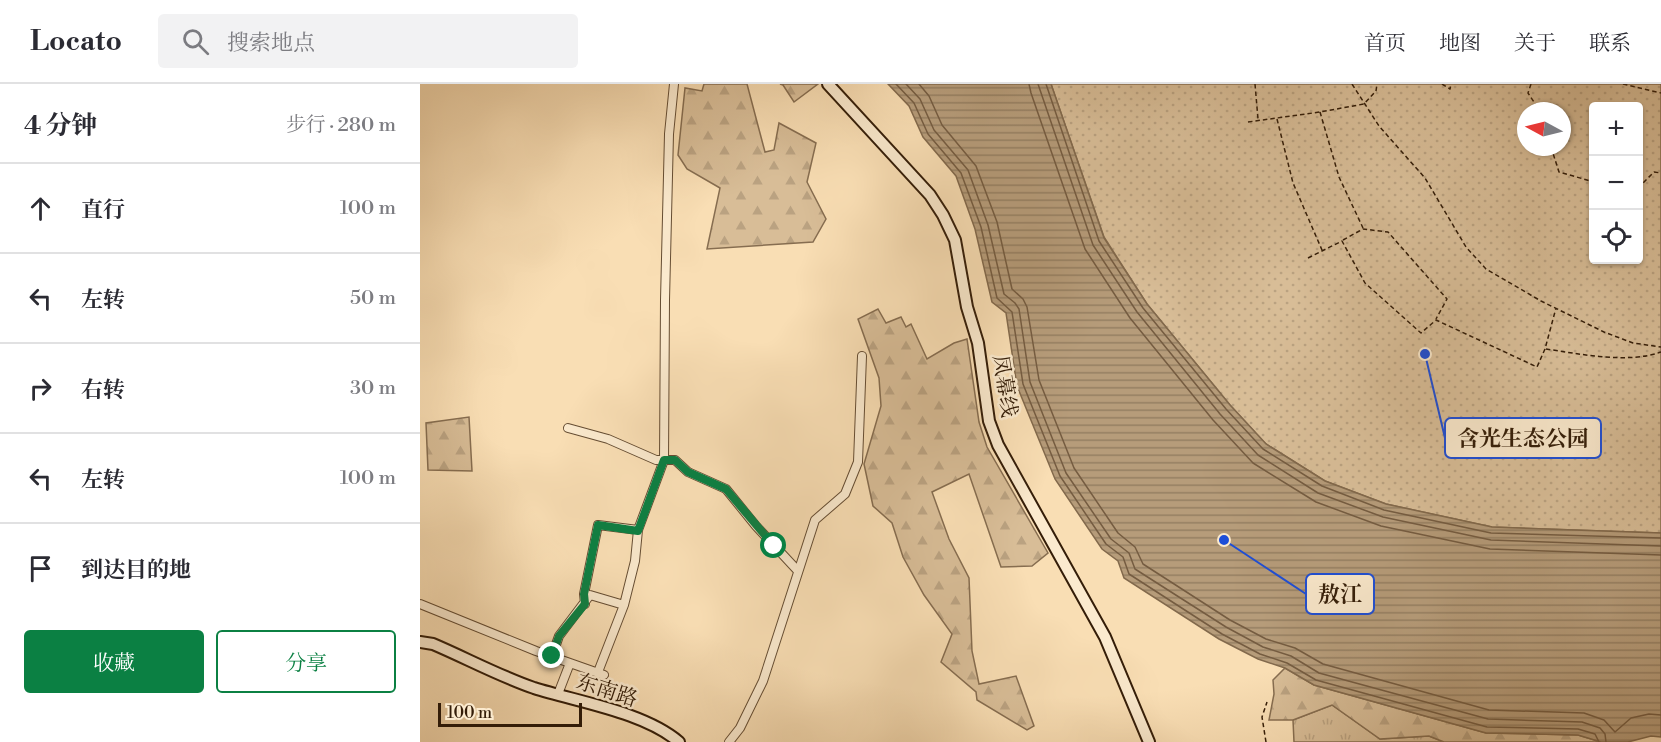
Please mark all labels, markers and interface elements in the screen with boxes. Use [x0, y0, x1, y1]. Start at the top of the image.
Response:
search box [158, 14, 578, 68]
text: Locato [30, 24, 122, 59]
icon: search [179, 25, 212, 58]
text: 搜索地点 [227, 30, 315, 57]
text: 首页 [1364, 31, 1406, 57]
text: 地图 [1439, 31, 1481, 57]
text: 关于 [1514, 31, 1556, 57]
text: 联系 [1589, 31, 1631, 57]
north arrow [1517, 102, 1571, 156]
map controls [1589, 102, 1643, 264]
button: + [1589, 102, 1643, 156]
text: 4 分钟 [24, 110, 98, 142]
text: 步行 · 280 m [286, 113, 396, 138]
button: − [1589, 156, 1643, 210]
icon: ahead [24, 192, 57, 225]
text: 100 m [340, 196, 396, 221]
text: 直行 [81, 197, 125, 224]
button: locate [1589, 210, 1643, 264]
icon: left [24, 282, 57, 315]
text: 50 m [350, 286, 396, 311]
text: 左转 [81, 287, 125, 314]
street label: 凤幕线 [986, 353, 1022, 419]
icon: right [24, 372, 57, 405]
text: 30 m [350, 376, 396, 401]
text: 右转 [81, 377, 125, 404]
callout: 含光生态公园 [1445, 418, 1601, 458]
text: 含光生态公园 [1457, 426, 1589, 453]
icon: left [24, 462, 57, 495]
text: 100 m [340, 466, 396, 491]
text: 左转 [81, 467, 125, 494]
route start [760, 532, 786, 558]
icon: arrive [24, 552, 57, 585]
text: 到达目的地 [81, 557, 191, 584]
callout: 敖江 [1306, 574, 1374, 614]
text: 敖江 [1318, 582, 1362, 609]
button: 收藏 [24, 630, 204, 693]
button: 分享 [216, 630, 396, 693]
route end [538, 642, 564, 668]
street label: 东南路 [573, 669, 641, 713]
scale bar [438, 700, 582, 728]
text: 100 m [447, 703, 492, 723]

